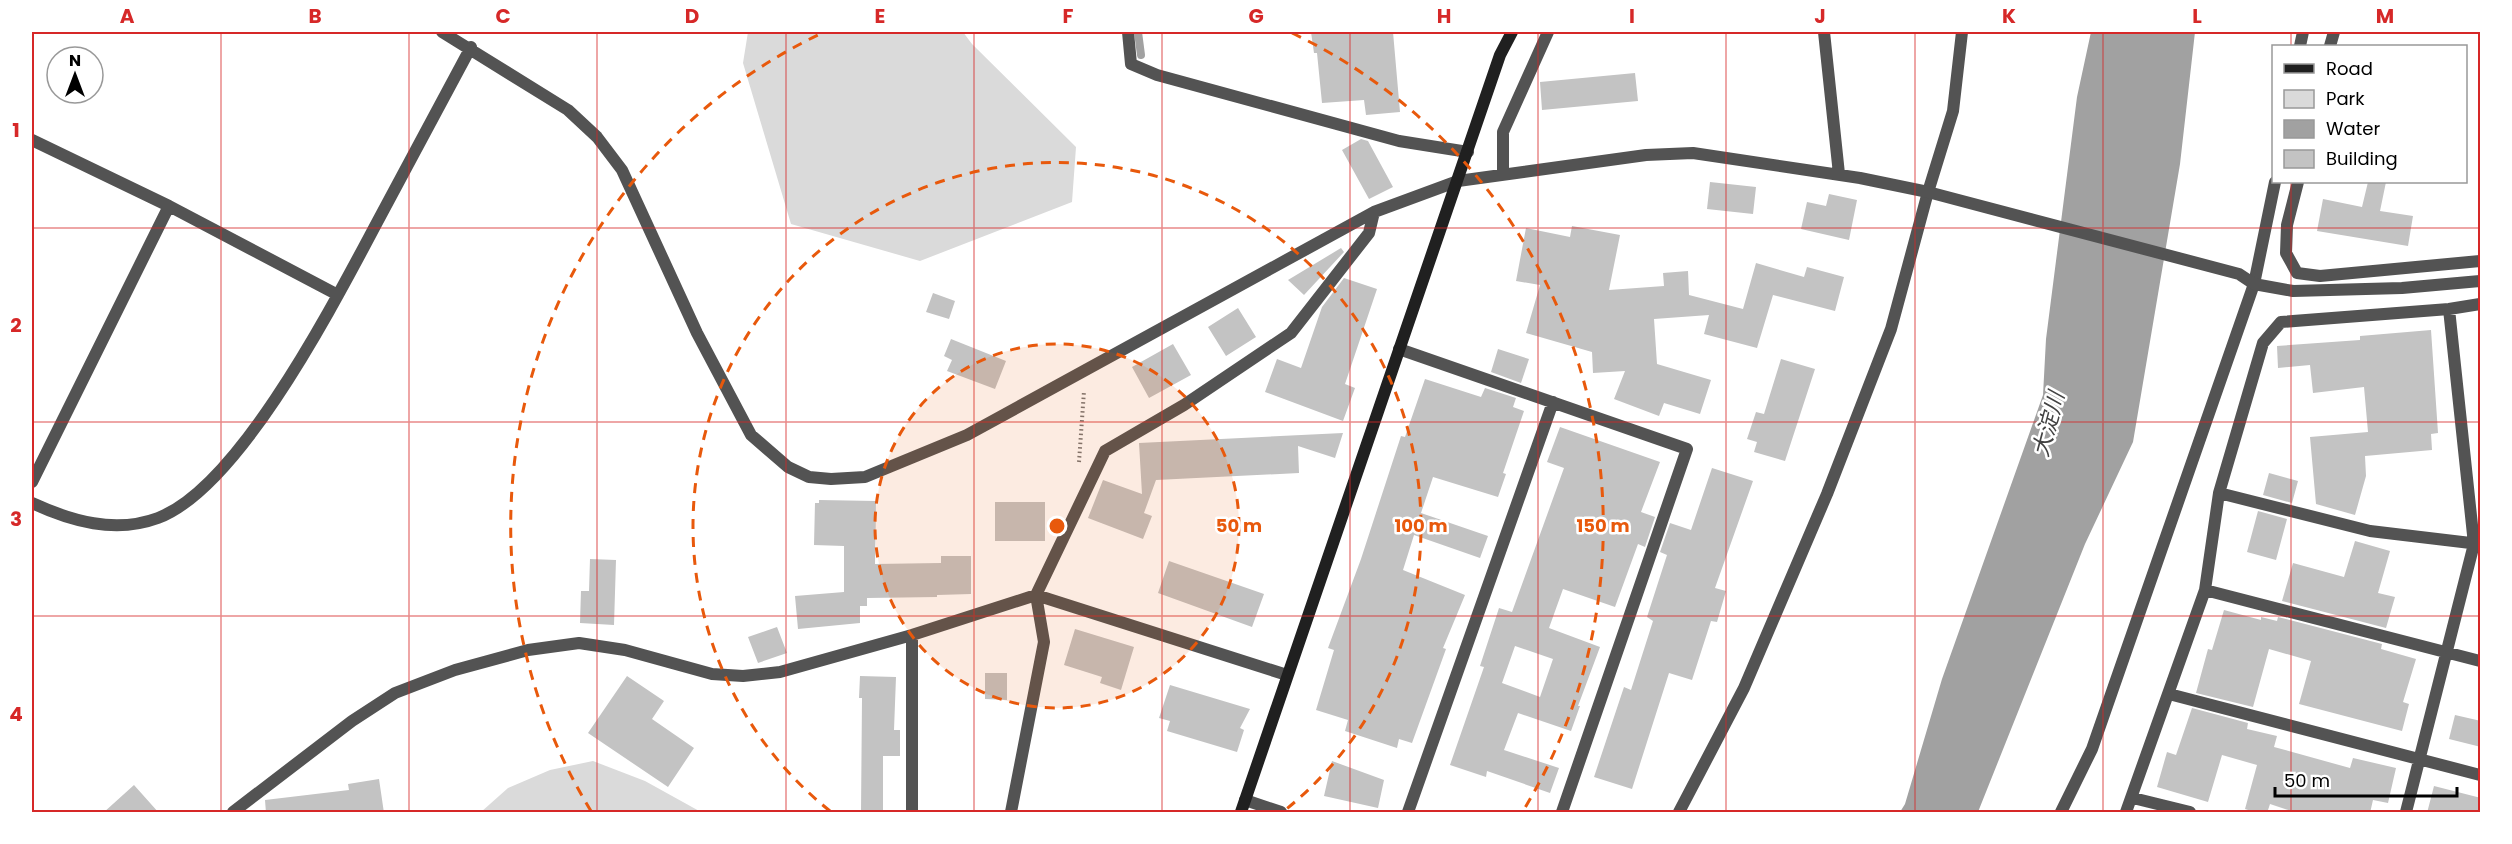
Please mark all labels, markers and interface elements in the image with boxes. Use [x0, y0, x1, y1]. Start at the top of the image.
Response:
text: A [120, 2, 135, 30]
text: B [308, 2, 322, 30]
text: C [495, 2, 511, 30]
text: D [685, 2, 699, 30]
text: E [875, 2, 885, 30]
text: F [1063, 2, 1074, 30]
text: G [1248, 2, 1264, 30]
text: H [1437, 2, 1451, 30]
text: I [1629, 2, 1635, 30]
text: J [1814, 2, 1826, 30]
text: K [2002, 2, 2016, 30]
text: L [2192, 2, 2202, 30]
text: M [2376, 2, 2394, 30]
north arrow [45, 45, 105, 105]
legend [2272, 45, 2467, 183]
text: N [69, 49, 81, 72]
text: Road [2326, 56, 2373, 81]
text: Park [2326, 86, 2365, 111]
text: 1 [12, 116, 20, 144]
text: Water [2326, 116, 2380, 141]
text: Building [2326, 146, 2398, 171]
text: 2 [10, 311, 22, 339]
water label: 大淀川 [2025, 386, 2073, 460]
text: 3 [10, 505, 22, 533]
text: 50 m [1216, 513, 1262, 538]
text: 100 m [1394, 513, 1448, 538]
text: 150 m [1576, 513, 1630, 538]
centre of rings [1047, 516, 1067, 536]
text: 4 [9, 700, 23, 728]
scale bar [2275, 760, 2456, 798]
text: 50 m [2284, 768, 2330, 793]

